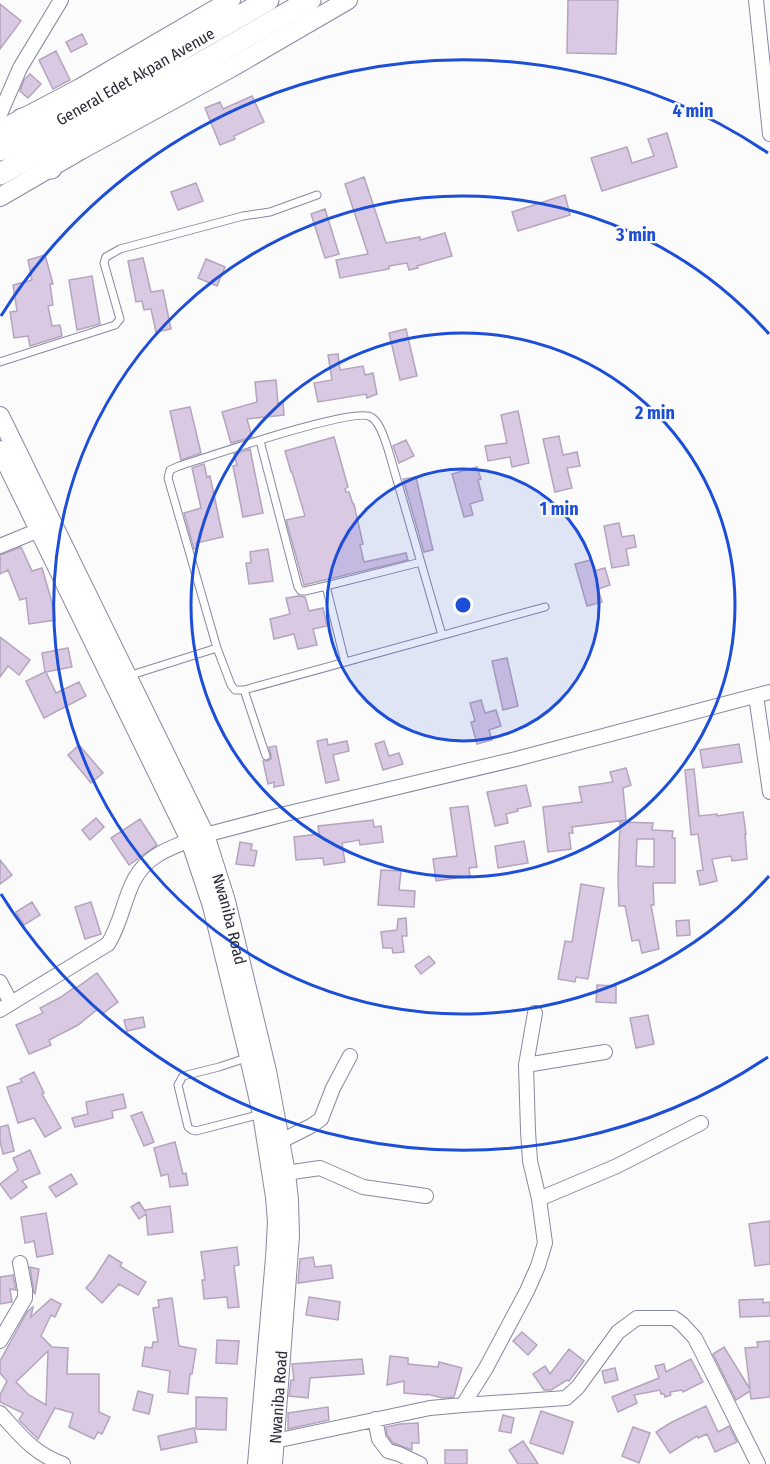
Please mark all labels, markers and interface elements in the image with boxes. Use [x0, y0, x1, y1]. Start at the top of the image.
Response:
street label: General Edet Akpan Avenue [53, 24, 218, 130]
text: 4 min [673, 100, 713, 122]
text: 3 min [615, 224, 656, 246]
text: 2 min [634, 402, 675, 424]
text: 1 min [539, 498, 579, 520]
centre of rings [453, 595, 473, 615]
street label: Nwaniba Road [208, 871, 250, 967]
street label: Nwaniba Road [266, 1350, 291, 1444]

